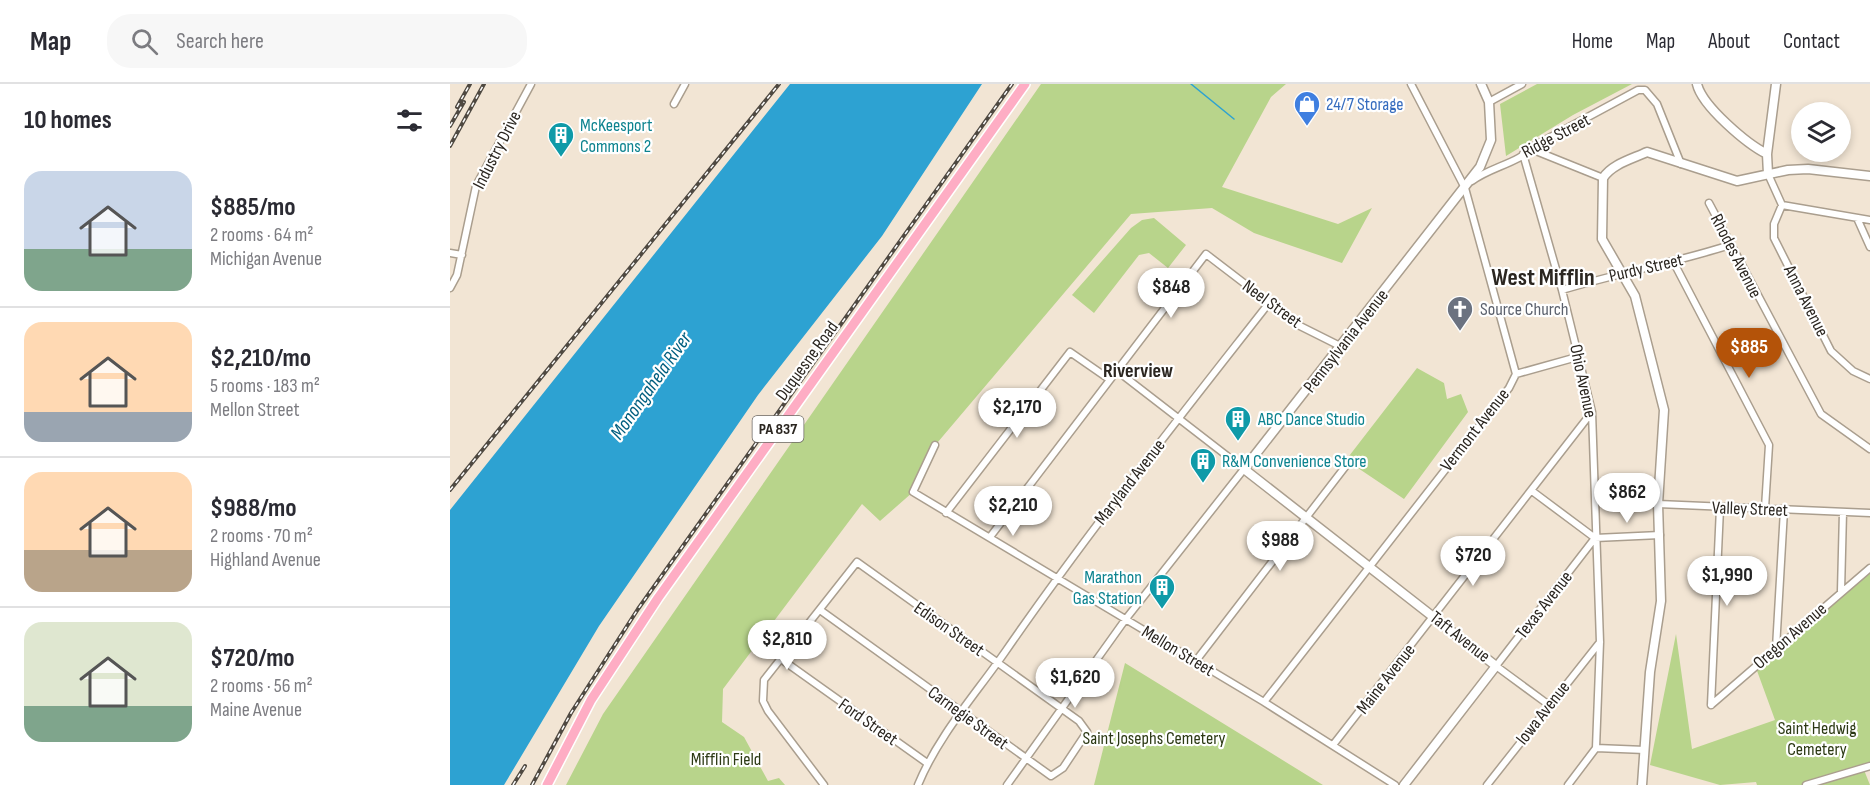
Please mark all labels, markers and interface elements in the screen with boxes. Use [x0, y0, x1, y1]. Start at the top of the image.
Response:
search box [107, 14, 527, 68]
text: Map [30, 25, 71, 58]
icon: search [128, 25, 161, 58]
text: Search here [176, 28, 264, 55]
text: Home [1572, 29, 1613, 54]
text: Map [1646, 29, 1675, 54]
text: About [1708, 29, 1750, 54]
text: Contact [1783, 29, 1840, 54]
shop icon: 24/7 Storage [1292, 89, 1322, 127]
place label: 24/7 Storage [1326, 94, 1404, 115]
map controls [1791, 102, 1851, 162]
button: layers [1791, 102, 1851, 162]
icon: filters [393, 104, 426, 137]
text: 10 homes [24, 105, 112, 136]
street label: Industry Drive [468, 107, 526, 193]
street label: Ridge Street [1518, 109, 1594, 163]
place label: McKeesport Commons 2 [580, 115, 653, 157]
building icon: McKeesport Commons 2 [546, 120, 576, 158]
text: $885/mo [210, 192, 296, 223]
icon: home [72, 195, 144, 267]
street label: Rhodes Avenue [1706, 210, 1766, 302]
text: 2 rooms · 64 m² [210, 223, 314, 247]
text: Michigan Avenue [210, 247, 322, 271]
street label: Purdy Street [1607, 249, 1686, 287]
street label: Anna Avenue [1779, 261, 1833, 340]
district label: West Mifflin [1491, 263, 1595, 292]
pin: $848 [1135, 268, 1207, 319]
text: $848 [1152, 275, 1190, 299]
street label: Neel Street [1238, 276, 1306, 333]
street label: Pennsylvania Avenue [1299, 285, 1393, 397]
church icon: Source Church [1445, 294, 1475, 332]
place label: Source Church [1480, 299, 1569, 320]
street label: Duquesne Road [771, 317, 843, 405]
water label: Monongahela River [605, 327, 698, 444]
pin: $885 [1713, 328, 1785, 379]
text: $885 [1730, 335, 1768, 359]
street label: Ohio Avenue [1565, 342, 1601, 420]
text: $2,210/mo [210, 343, 311, 374]
icon: home [72, 346, 144, 418]
district label: Riverview [1103, 359, 1173, 383]
text: 5 rooms · 183 m² [210, 374, 320, 398]
street label: Vermont Avenue [1436, 384, 1514, 476]
pin: $2,170 [968, 388, 1066, 439]
text: $2,170 [992, 395, 1042, 419]
text: Mellon Street [210, 398, 300, 422]
building icon: ABC Dance Studio [1223, 404, 1253, 442]
place label: ABC Dance Studio [1257, 409, 1365, 430]
road number: PA 837 [752, 416, 804, 442]
street label: Maryland Avenue [1090, 435, 1170, 529]
building icon: R&M Convenience Store [1188, 446, 1218, 484]
place label: R&M Convenience Store [1222, 451, 1367, 472]
pin: $862 [1591, 473, 1663, 524]
text: $862 [1608, 480, 1646, 504]
pin: $2,210 [964, 486, 1062, 537]
text: $988/mo [210, 493, 297, 524]
text: $2,210 [988, 493, 1038, 517]
icon: home [72, 496, 144, 568]
street label: Valley Street [1712, 497, 1789, 521]
pin: $988 [1244, 521, 1316, 572]
text: 2 rooms · 70 m² [210, 524, 313, 548]
text: $988 [1261, 528, 1299, 552]
pin: $720 [1437, 536, 1509, 587]
text: $720 [1454, 543, 1492, 567]
text: Highland Avenue [210, 548, 321, 572]
pin: $1,990 [1678, 556, 1776, 607]
text: $1,990 [1701, 563, 1753, 587]
place label: Marathon Gas Station [1073, 567, 1142, 609]
street label: Texas Avenue [1511, 567, 1577, 643]
building icon: Marathon Gas Station [1147, 572, 1177, 610]
street label: Edison Street [910, 597, 988, 661]
street label: Oregon Avenue [1749, 599, 1831, 673]
street label: Taft Avenue [1426, 607, 1494, 667]
pin: $2,810 [738, 620, 836, 671]
street label: Mellon Street [1138, 621, 1218, 681]
text: $2,810 [762, 627, 812, 651]
street label: Maine Avenue [1352, 640, 1420, 718]
text: $720/mo [210, 643, 295, 674]
icon: home [72, 646, 144, 718]
pin: $1,620 [1026, 658, 1124, 709]
text: $1,620 [1050, 665, 1100, 689]
text: 2 rooms · 56 m² [210, 674, 313, 698]
street label: Iowa Avenue [1512, 677, 1574, 749]
street label: Carnegie Street [924, 682, 1013, 754]
street label: Ford Street [834, 694, 902, 750]
text: Maine Avenue [210, 698, 302, 722]
park label: Saint Hedwig Cemetery [1778, 718, 1856, 760]
park label: Saint Josephs Cemetery [1083, 728, 1225, 749]
park label: Mifflin Field [691, 749, 761, 770]

